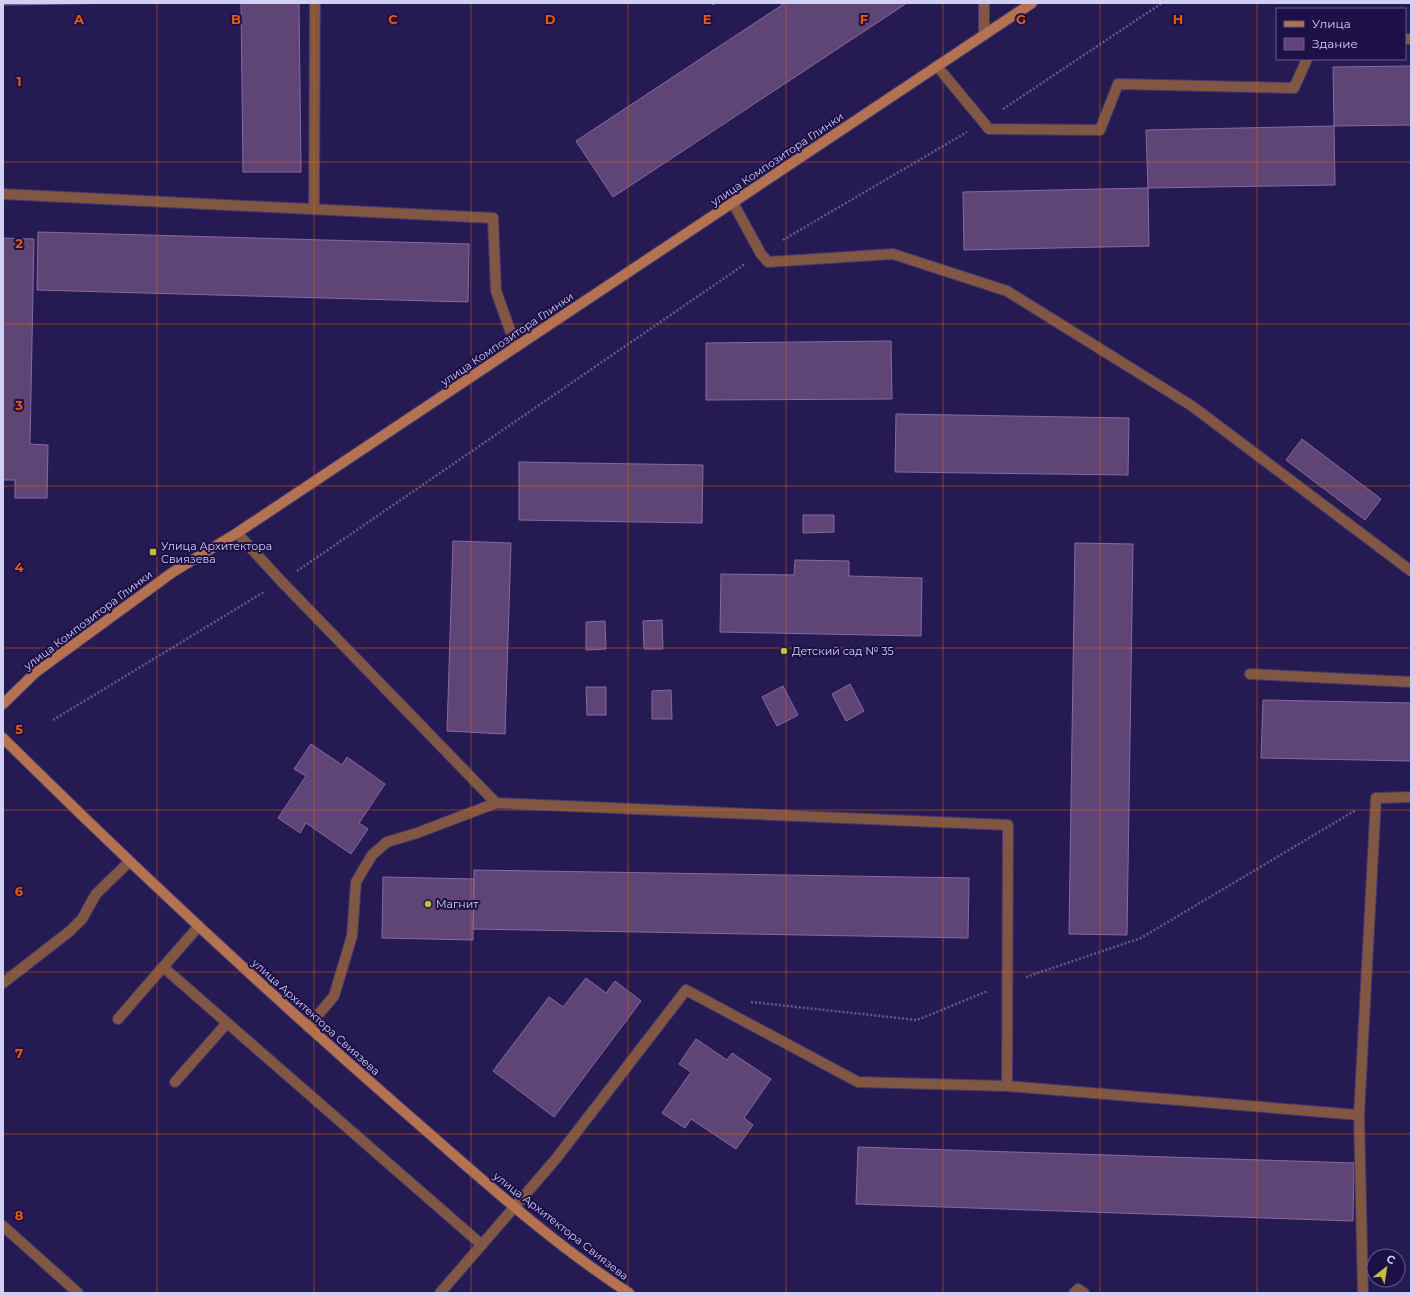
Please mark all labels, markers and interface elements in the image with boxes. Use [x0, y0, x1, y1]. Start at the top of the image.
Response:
legend [1276, 8, 1406, 60]
text: A [73, 11, 85, 27]
text: B [231, 11, 241, 27]
text: C [388, 11, 398, 27]
text: D [545, 11, 556, 27]
text: E [703, 11, 712, 27]
text: F [860, 11, 868, 27]
text: G [1016, 11, 1026, 27]
text: H [1173, 11, 1183, 27]
text: Улица [1312, 16, 1351, 31]
text: Здание [1312, 36, 1358, 51]
text: 1 [16, 73, 22, 89]
street label: улица Композитора Глинки [707, 109, 846, 209]
text: 2 [15, 235, 23, 251]
street label: улица Композитора Глинки [437, 289, 576, 389]
text: 3 [14, 397, 23, 413]
place label: Улица Архитектора Свиязева [161, 539, 272, 566]
marker: Улица Архитектора Свиязева [148, 547, 158, 557]
text: 4 [15, 559, 24, 575]
street label: улица Композитора Глинки [20, 567, 155, 674]
place label: Детский сад № 35 [792, 644, 894, 658]
marker: Детский сад № 35 [779, 646, 789, 656]
text: 5 [15, 721, 23, 737]
text: 6 [15, 883, 24, 899]
place label: Магнит [436, 897, 479, 911]
marker: Магнит [423, 899, 433, 909]
street label: улица Архитектора Свиязева [248, 955, 383, 1078]
text: 7 [15, 1045, 23, 1061]
street label: улица Архитектора Свиязева [490, 1168, 631, 1283]
text: 8 [15, 1207, 24, 1223]
north arrow [1366, 1248, 1406, 1288]
text: С [1384, 1251, 1398, 1267]

